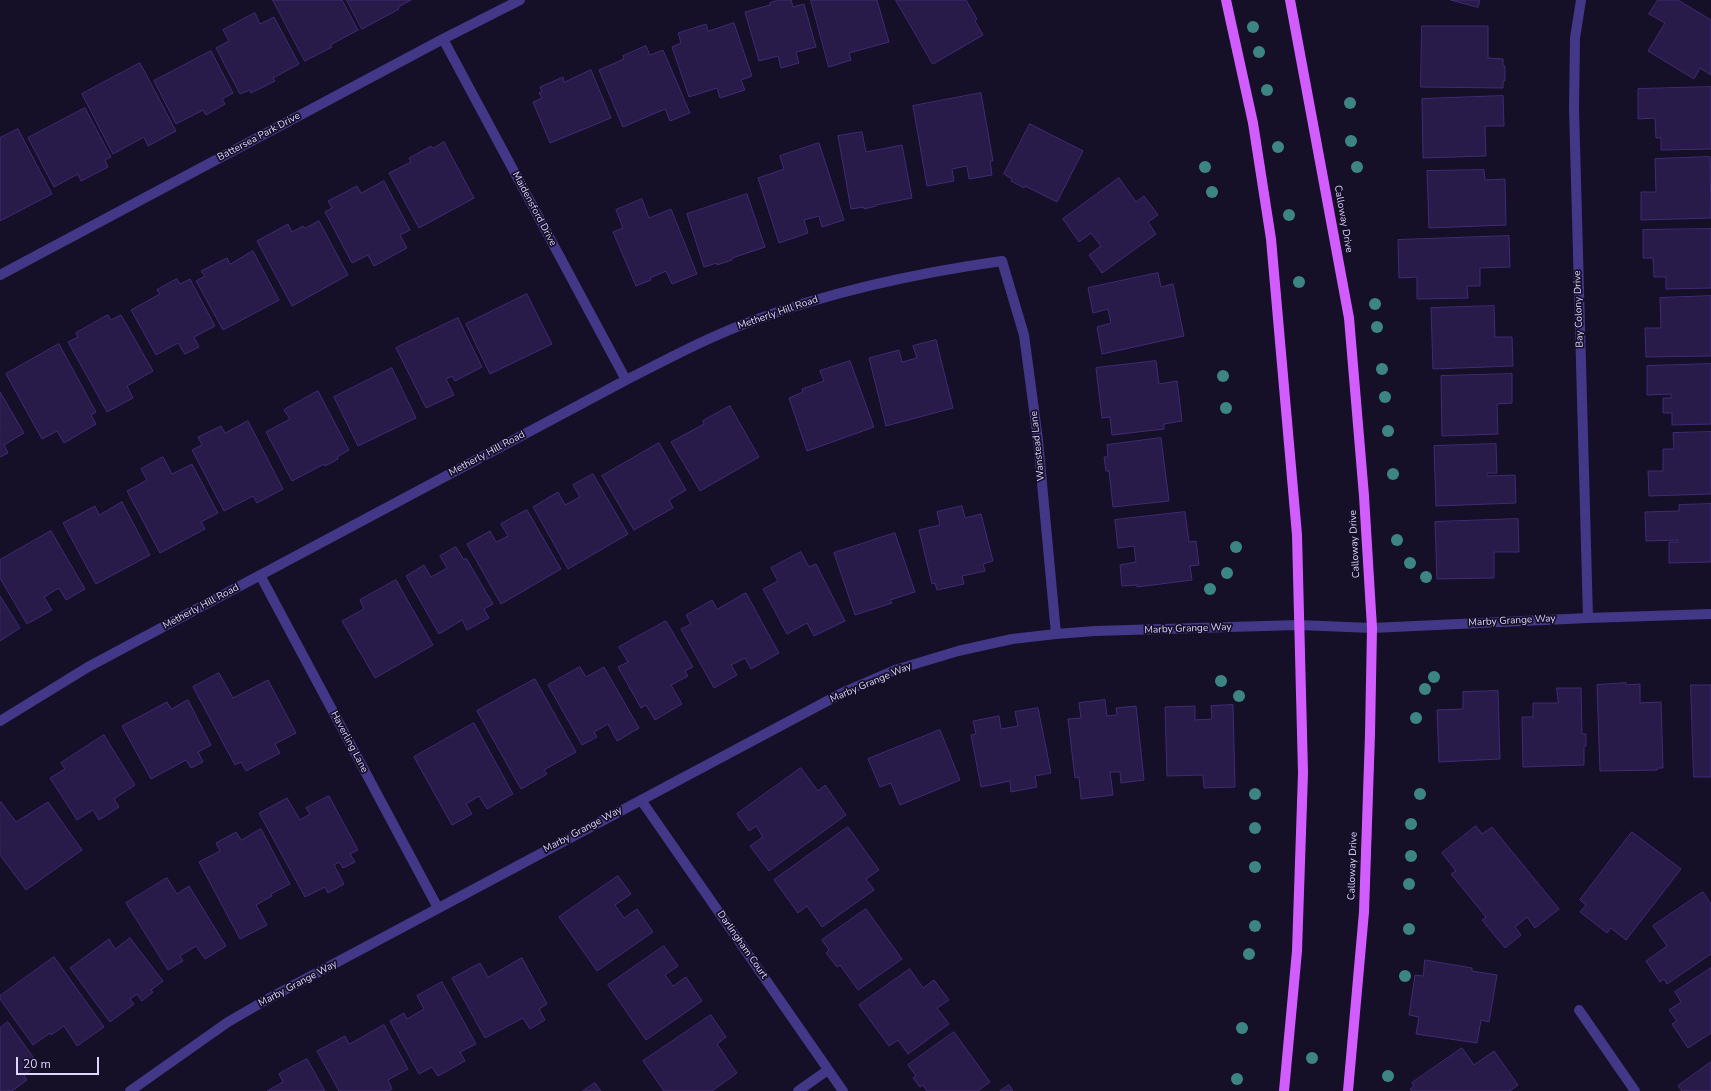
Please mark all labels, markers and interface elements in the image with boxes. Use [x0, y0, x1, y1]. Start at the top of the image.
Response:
street label: Battersea Park Drive [216, 110, 302, 164]
street label: Maidensford Drive [509, 170, 559, 248]
street label: Calloway Drive [1331, 184, 1355, 254]
street label: Bay Colony Drive [1572, 270, 1586, 348]
street label: Metherly Hill Road [736, 294, 820, 332]
street label: Wanstead Lane [1028, 410, 1048, 482]
street label: Metherly Hill Road [447, 429, 527, 479]
street label: Calloway Drive [1347, 510, 1363, 578]
street label: Metherly Hill Road [161, 582, 241, 632]
street label: Marby Grange Way [1468, 613, 1556, 629]
street label: Marby Grange Way [1144, 621, 1232, 637]
street label: Marby Grange Way [829, 660, 913, 706]
street label: Haverling Lane [328, 709, 370, 775]
street label: Marby Grange Way [542, 804, 624, 856]
street label: Calloway Drive [1346, 832, 1360, 900]
street label: Darlingham Court [714, 909, 770, 981]
street label: Marby Grange Way [257, 958, 339, 1010]
scale bar [18, 1049, 101, 1075]
text: 20 m [23, 1056, 51, 1072]

